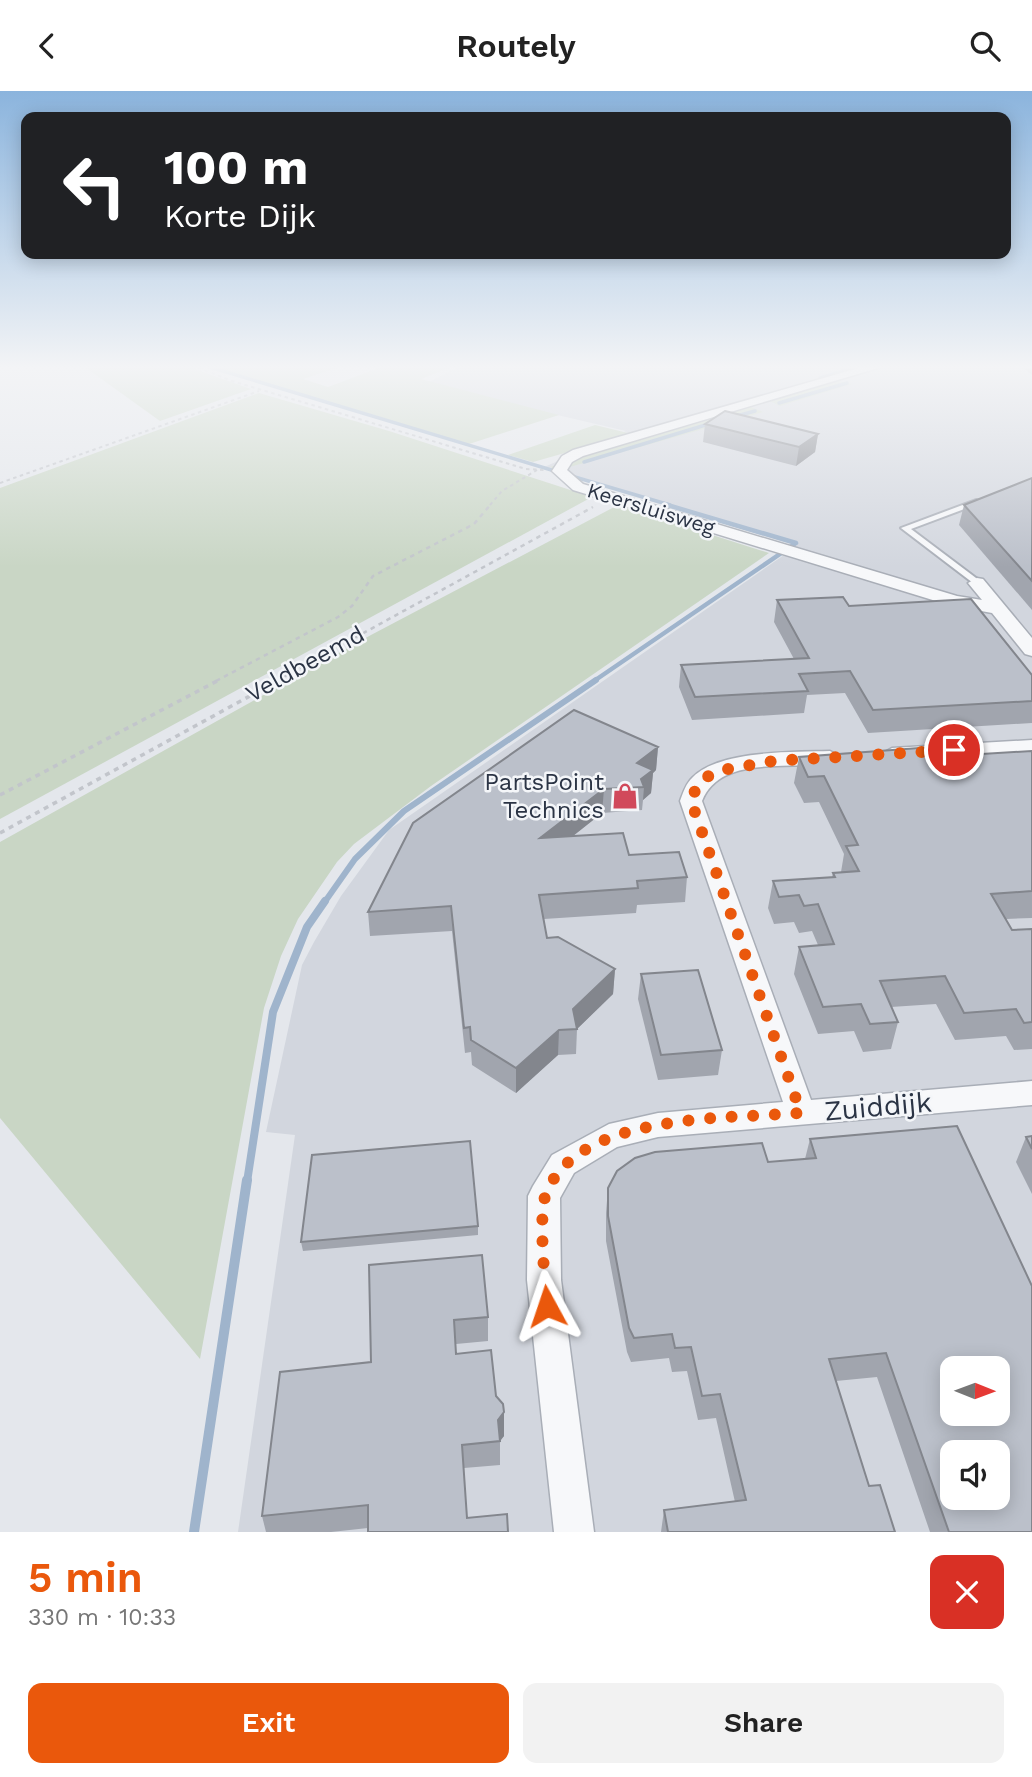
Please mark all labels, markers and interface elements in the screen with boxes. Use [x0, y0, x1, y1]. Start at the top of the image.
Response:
icon: back [28, 27, 66, 65]
text: Routely [456, 27, 576, 65]
icon: search [966, 27, 1004, 65]
text: 100 m [164, 138, 308, 196]
icon: left [49, 140, 140, 231]
text: Korte Dijk [164, 197, 316, 235]
street label: Keersluisweg [584, 477, 719, 540]
street label: Veldbeemd [241, 620, 369, 708]
pin [924, 720, 984, 780]
icon: arrive [935, 731, 973, 769]
place label: PartsPoint Technics [484, 768, 604, 824]
shop icon: PartsPoint Technics [610, 781, 640, 811]
street label: Zuiddijk [823, 1085, 933, 1128]
position arrow [510, 1269, 584, 1343]
north arrow [940, 1356, 1010, 1426]
map controls [940, 1356, 1010, 1510]
button: sound [940, 1440, 1010, 1510]
text: 5 min [28, 1553, 143, 1602]
button: close [930, 1555, 1004, 1629]
text: 330 m · 10:33 [28, 1604, 176, 1631]
button: Exit [28, 1683, 509, 1763]
button: Share [523, 1683, 1004, 1763]

